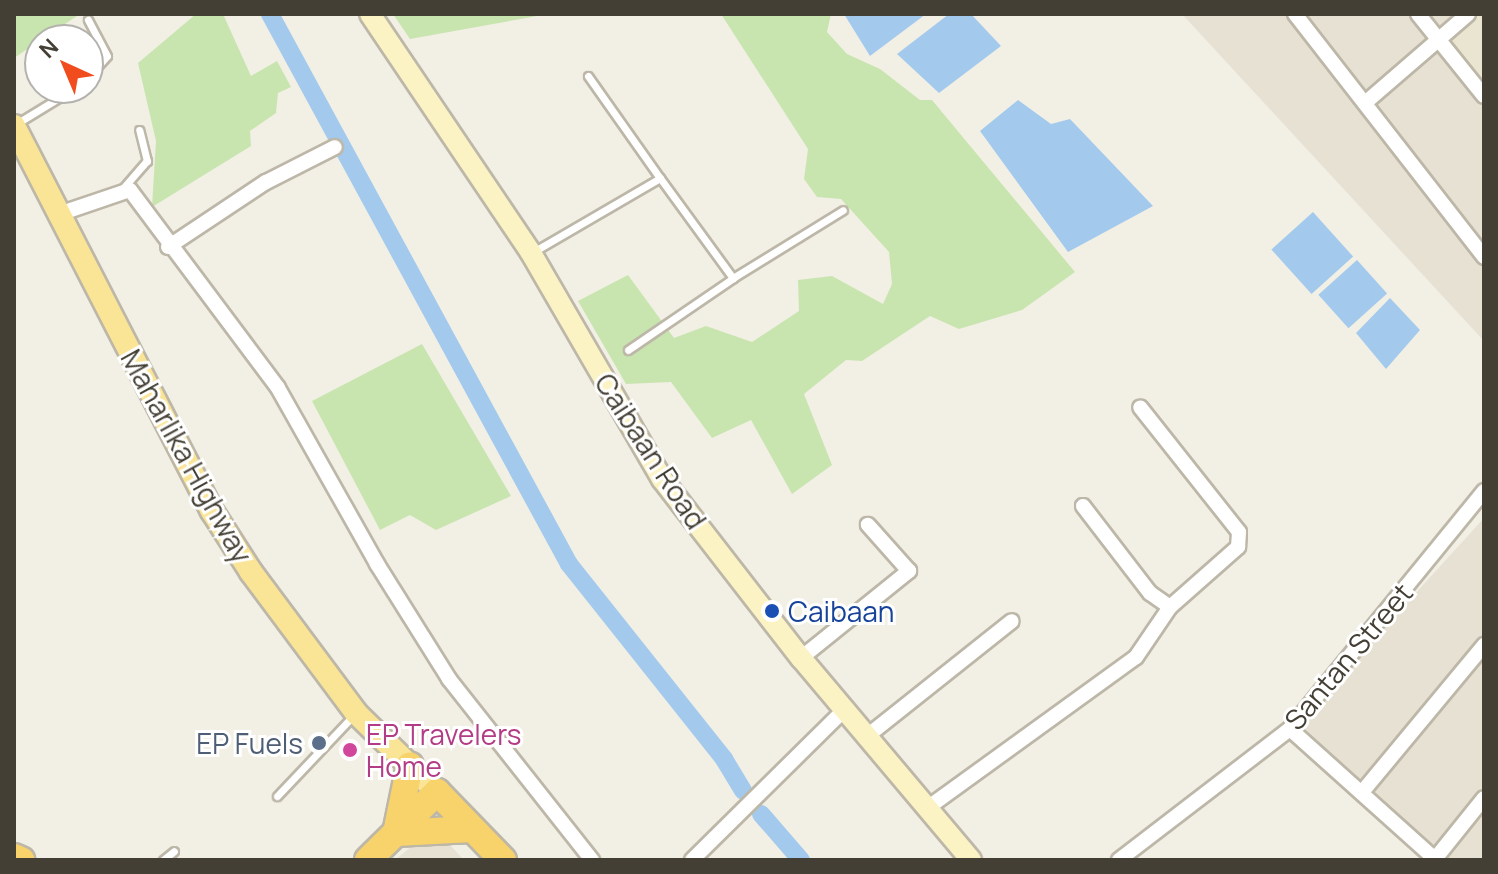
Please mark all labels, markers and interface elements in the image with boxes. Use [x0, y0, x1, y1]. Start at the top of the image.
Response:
north arrow [24, 24, 104, 104]
text: N [33, 32, 65, 64]
street label: Maharlika Highway [114, 344, 260, 568]
street label: Caibaan Road [588, 367, 714, 535]
street label: Santan Street [1277, 576, 1419, 736]
place label: Caibaan [788, 594, 894, 628]
marker: Caibaan [763, 602, 781, 620]
place label: EP Travelers Home [366, 717, 521, 783]
place label: EP Fuels [196, 726, 303, 760]
marker: EP Fuels [310, 734, 328, 752]
marker: EP Travelers Home [341, 741, 359, 759]

